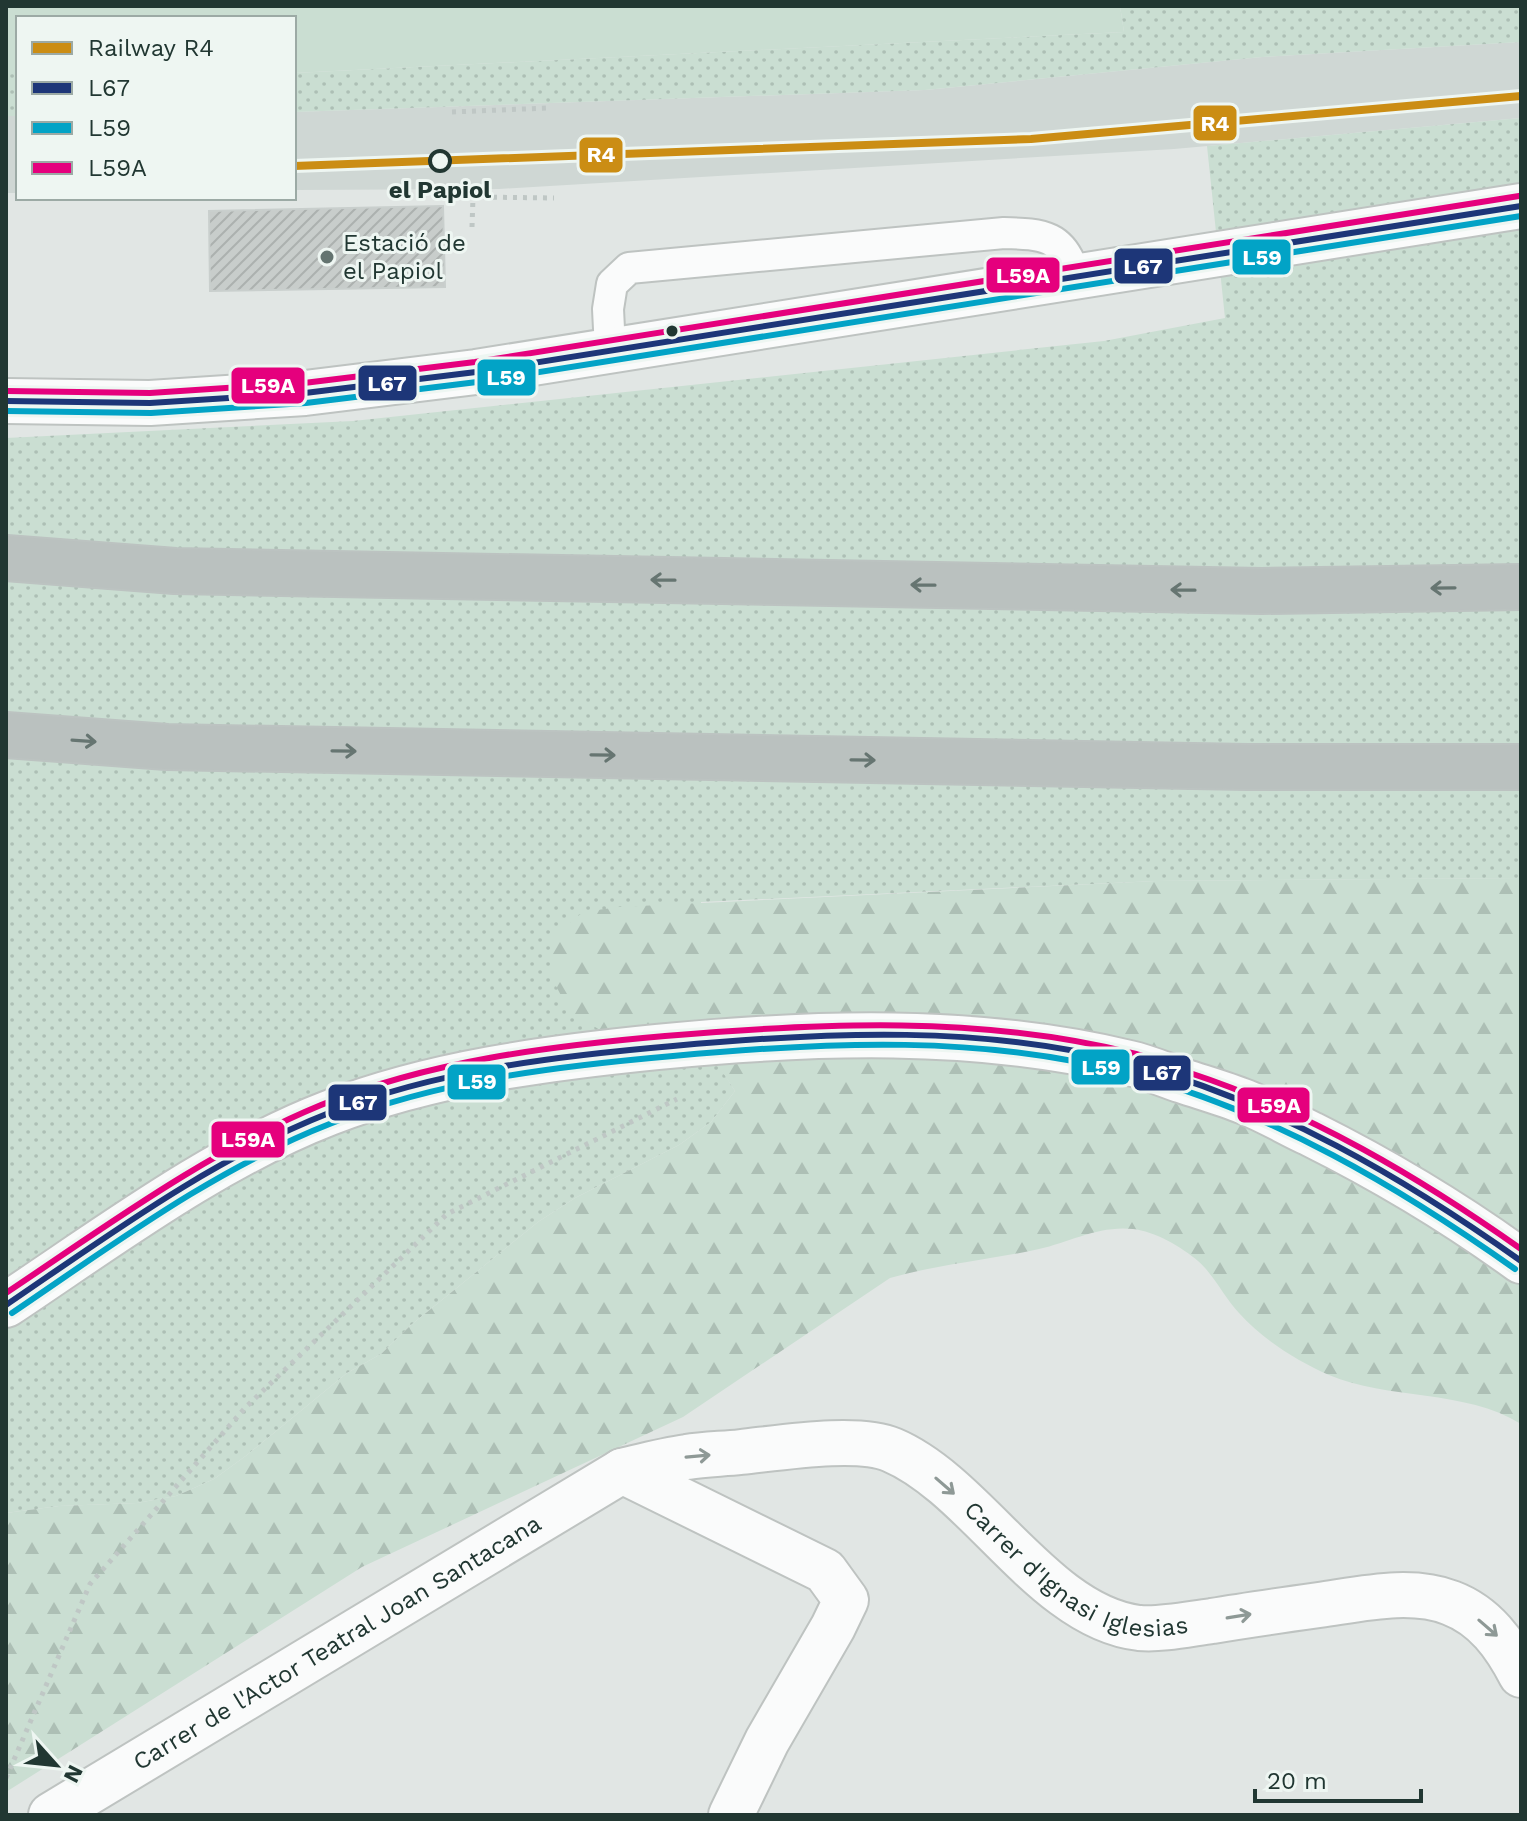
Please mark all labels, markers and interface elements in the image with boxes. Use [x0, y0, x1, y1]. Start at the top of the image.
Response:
legend [16, 16, 296, 200]
text: Railway R4 [88, 34, 214, 62]
text: L67 [88, 74, 130, 102]
line badge: R4 [1192, 104, 1238, 142]
text: R4 [1200, 111, 1230, 136]
text: L59 [88, 114, 131, 142]
line badge: R4 [578, 136, 624, 174]
text: R4 [586, 142, 616, 167]
marker: el Papiol [429, 150, 451, 172]
text: L59A [88, 154, 147, 182]
place label: el Papiol [389, 176, 491, 204]
place label: Estació de el Papiol [343, 229, 466, 285]
line badge: L59 [1231, 238, 1292, 276]
text: L59 [1242, 245, 1282, 270]
line badge: L67 [1113, 247, 1174, 285]
marker: Estació de el Papiol [318, 248, 336, 266]
text: L67 [1123, 254, 1163, 279]
line badge: L59A [985, 256, 1061, 294]
text: L59A [996, 263, 1050, 288]
unlabelled marker [664, 323, 680, 339]
line badge: L59 [476, 358, 537, 397]
line badge: L67 [357, 364, 418, 402]
text: L59 [486, 365, 526, 390]
line badge: L59A [230, 366, 306, 405]
text: L67 [367, 371, 407, 396]
text: L59A [241, 373, 295, 398]
one-way arrow [650, 572, 677, 588]
one-way arrow [910, 577, 937, 592]
one-way arrow [1430, 581, 1457, 596]
one-way arrow [1170, 582, 1197, 597]
one-way arrow [70, 734, 97, 749]
one-way arrow [330, 743, 357, 758]
one-way arrow [589, 748, 616, 763]
one-way arrow [849, 752, 876, 768]
line badge: L59 [1070, 1048, 1131, 1086]
line badge: L67 [1132, 1054, 1192, 1092]
text: L59 [1081, 1055, 1121, 1080]
text: L67 [1142, 1060, 1182, 1085]
line badge: L59 [446, 1063, 507, 1101]
text: L59 [457, 1069, 497, 1094]
line badge: L67 [327, 1083, 388, 1122]
line badge: L59A [1236, 1086, 1311, 1124]
text: L67 [338, 1090, 378, 1115]
text: L59A [1247, 1093, 1301, 1118]
line badge: L59A [210, 1120, 286, 1159]
text: L59A [221, 1127, 275, 1152]
one-way arrow [684, 1448, 711, 1463]
one-way arrow [935, 1477, 955, 1495]
street label: Carrer d'Ignasi Iglesias [959, 1496, 1190, 1642]
street label: Carrer de l'Actor Teatral Joan Santacana [128, 1509, 546, 1776]
one-way arrow [1225, 1608, 1251, 1623]
one-way arrow [1477, 1619, 1497, 1637]
north arrow [16, 1725, 96, 1805]
scale bar [1255, 1753, 1421, 1803]
text: N [59, 1761, 88, 1787]
text: 20 m [1267, 1767, 1327, 1795]

